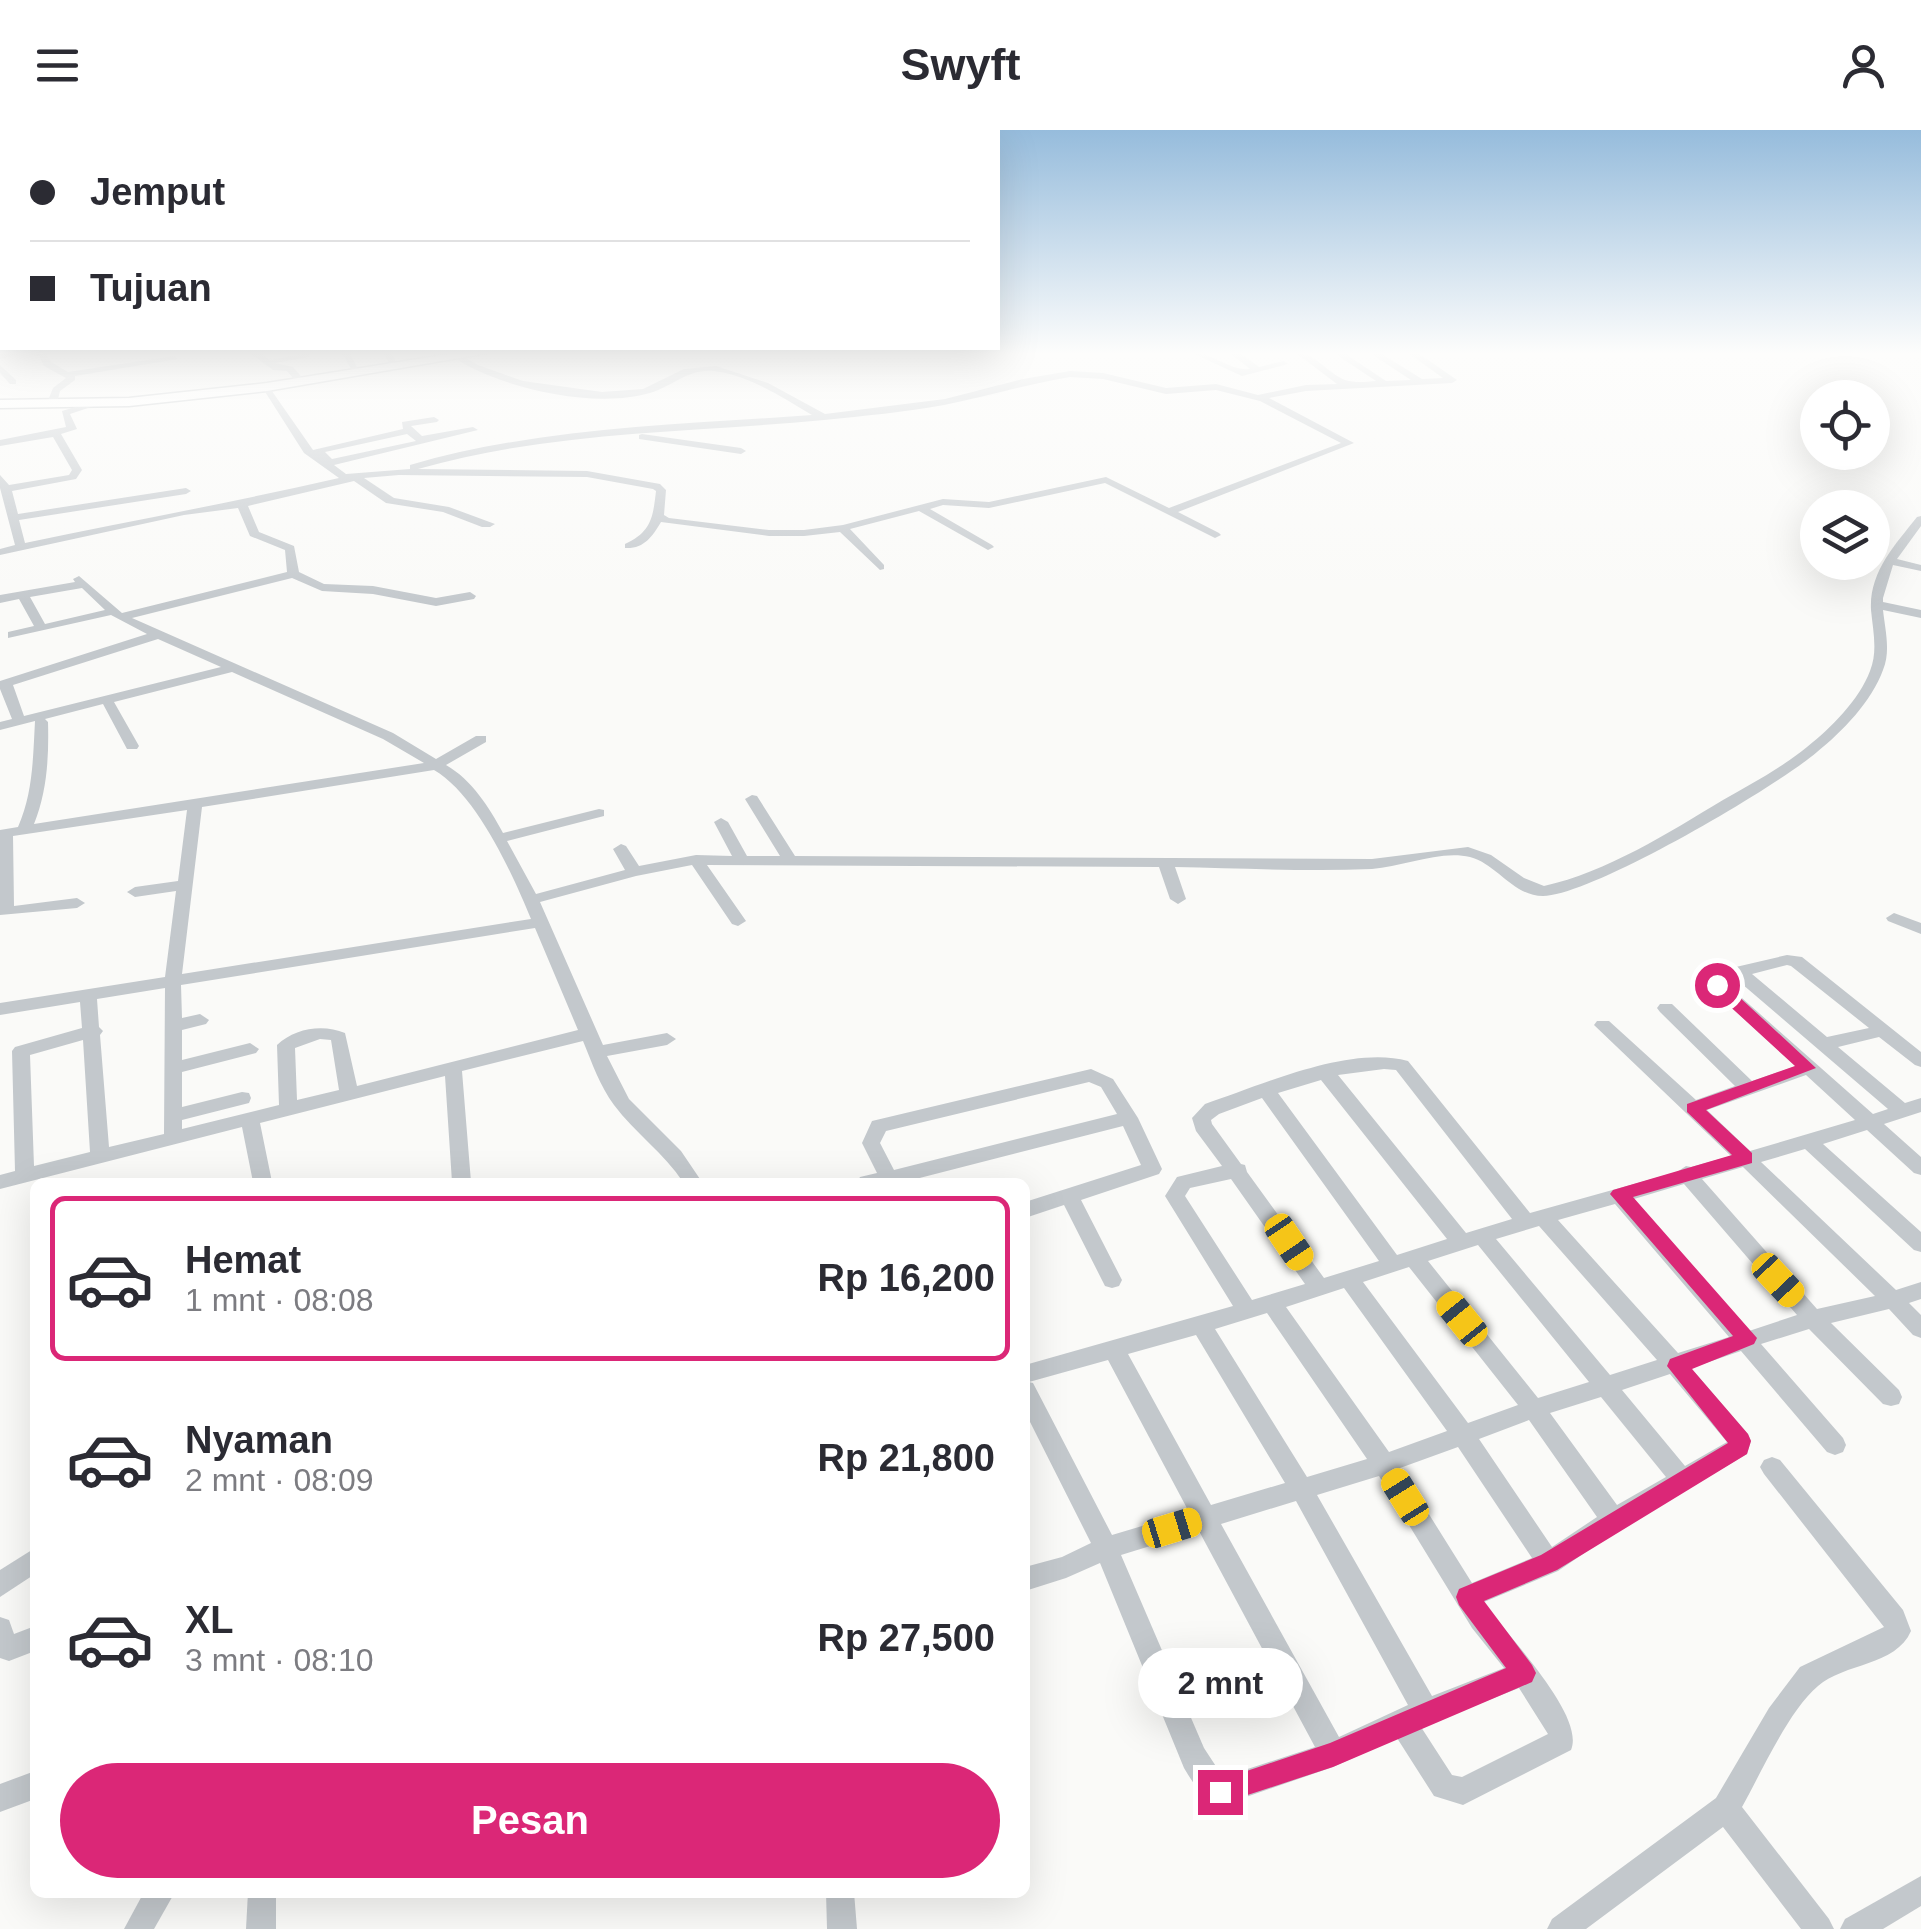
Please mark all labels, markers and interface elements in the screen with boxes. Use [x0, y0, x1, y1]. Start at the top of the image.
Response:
icon: menu [30, 38, 85, 93]
icon: person [1836, 38, 1891, 93]
text: Swyft [900, 39, 1021, 90]
text: Jemput [90, 171, 225, 213]
text: Tujuan [90, 267, 212, 309]
map controls [1800, 380, 1890, 580]
button: locate [1800, 380, 1890, 470]
button: layers [1800, 490, 1890, 580]
route start [1695, 963, 1740, 1008]
car [1260, 1209, 1318, 1275]
icon: car [65, 1234, 155, 1324]
text: Hemat [185, 1239, 301, 1281]
car [1747, 1248, 1809, 1312]
text: Rp 16,200 [818, 1257, 995, 1299]
text: 1 mnt · 08:08 [185, 1282, 374, 1318]
car [1431, 1286, 1493, 1352]
icon: car [65, 1414, 155, 1504]
text: Nyaman [185, 1419, 333, 1461]
text: Rp 21,800 [818, 1437, 995, 1479]
text: 2 mnt · 08:09 [185, 1462, 374, 1498]
car [1376, 1464, 1434, 1530]
car [1139, 1505, 1205, 1551]
icon: car [65, 1594, 155, 1684]
text: XL [185, 1599, 234, 1641]
text: Rp 27,500 [818, 1617, 995, 1659]
text: 3 mnt · 08:10 [185, 1642, 374, 1678]
callout: 2 mnt [1138, 1647, 1302, 1717]
text: 2 mnt [1178, 1665, 1263, 1701]
button: Pesan [60, 1763, 1000, 1878]
route end [1198, 1770, 1243, 1815]

